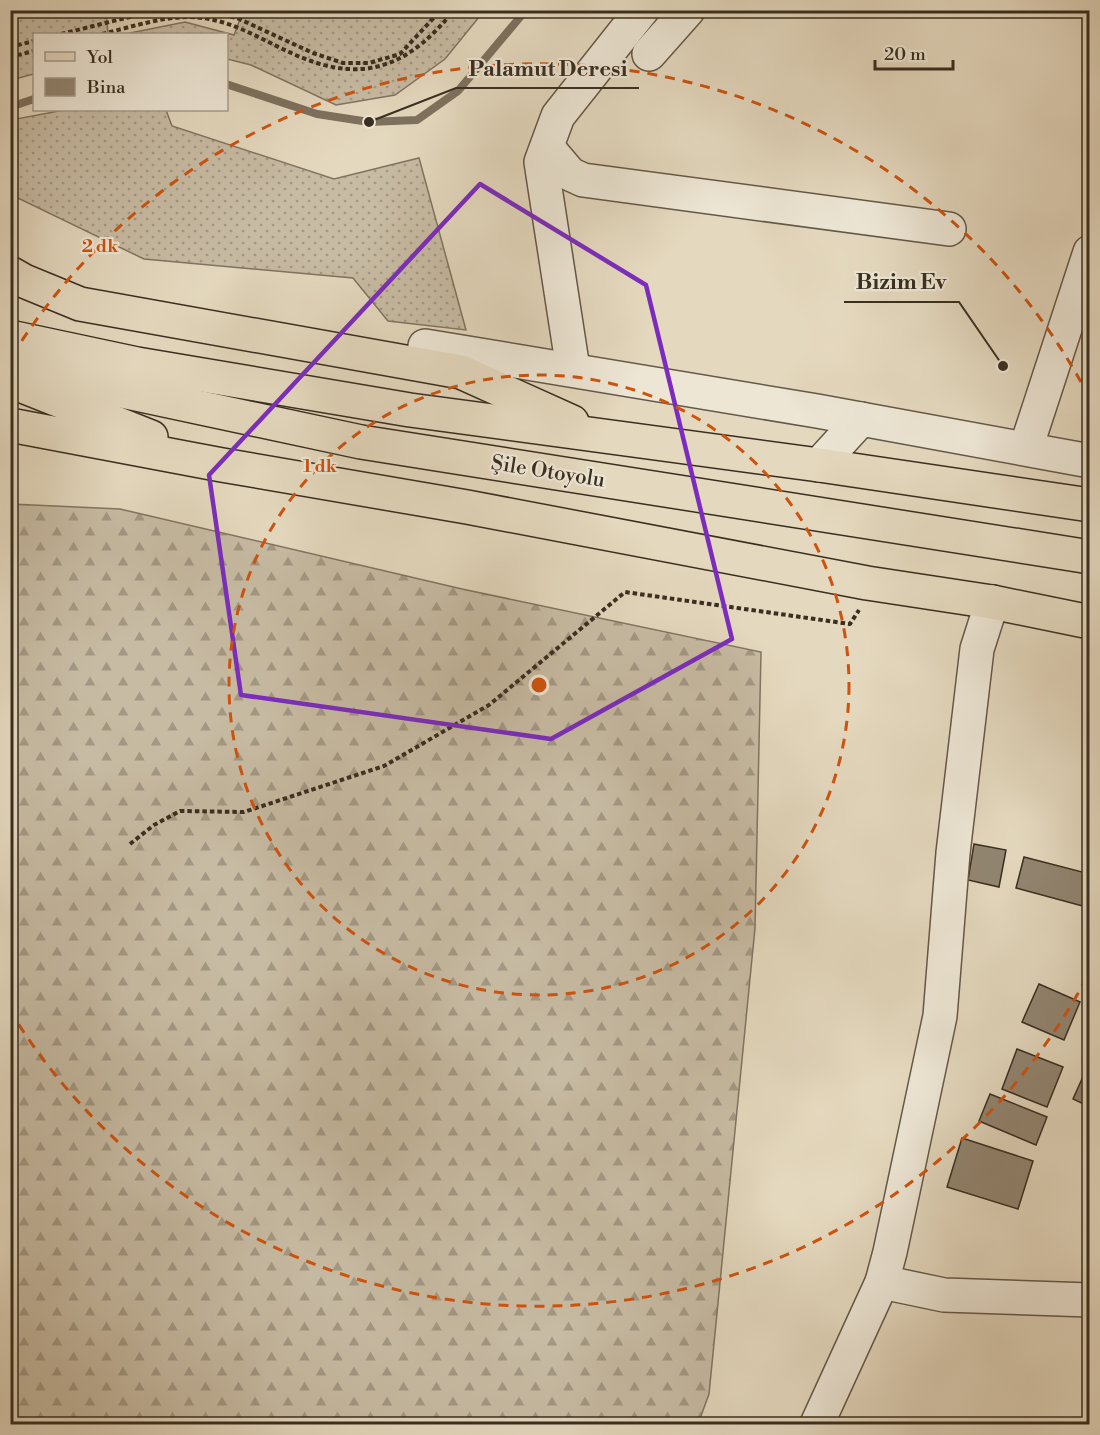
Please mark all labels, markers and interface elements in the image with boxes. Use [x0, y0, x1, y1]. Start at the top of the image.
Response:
legend [33, 33, 228, 111]
scale bar [875, 33, 953, 71]
text: 20 m [884, 43, 926, 66]
text: Yol [86, 46, 114, 69]
callout: Palamut Deresi [456, 48, 639, 88]
text: Palamut Deresi [469, 56, 627, 83]
text: Bina [86, 76, 126, 99]
text: 2 dk [82, 235, 119, 258]
callout: Bizim Ev [844, 262, 959, 302]
text: Bizim Ev [856, 269, 948, 296]
street label: Şile Otoyolu [489, 450, 607, 494]
text: 1 dk [303, 455, 338, 478]
centre of rings [529, 675, 549, 695]

